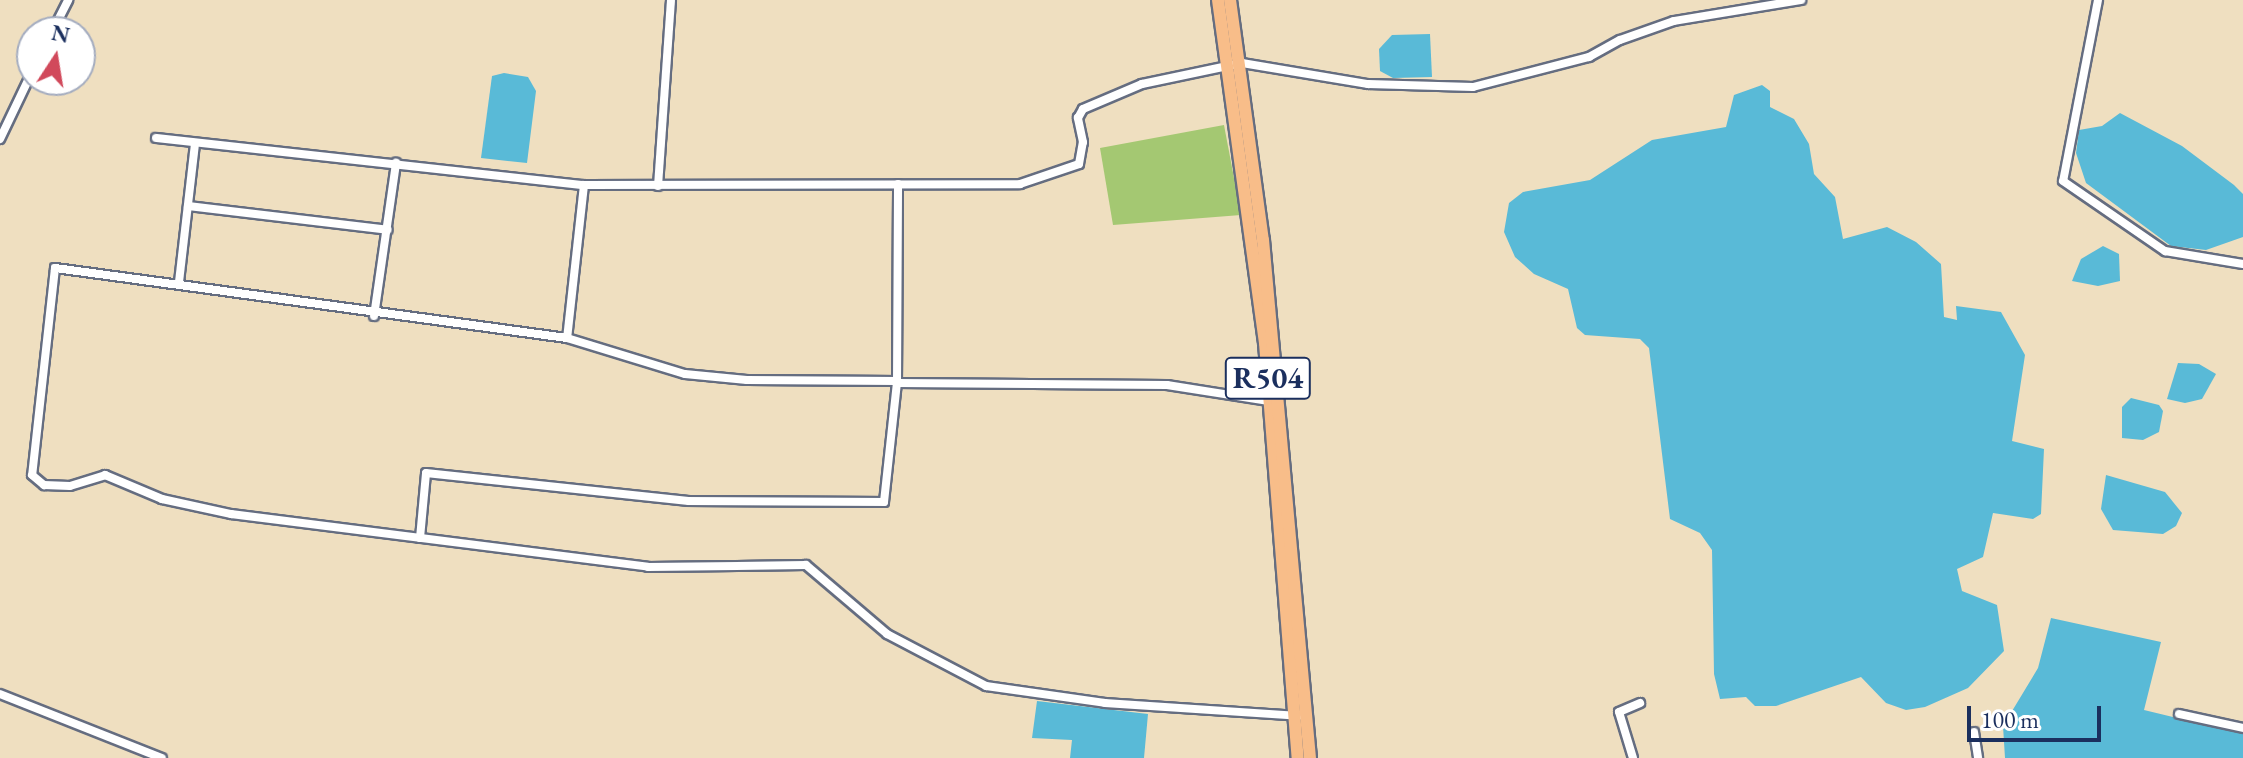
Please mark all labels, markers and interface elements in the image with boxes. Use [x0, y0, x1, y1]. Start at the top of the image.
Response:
north arrow [16, 16, 96, 96]
text: N [49, 18, 72, 50]
road number: R504 [1224, 352, 1312, 404]
scale bar [1971, 690, 2105, 740]
text: 100 m [1981, 704, 2039, 735]

